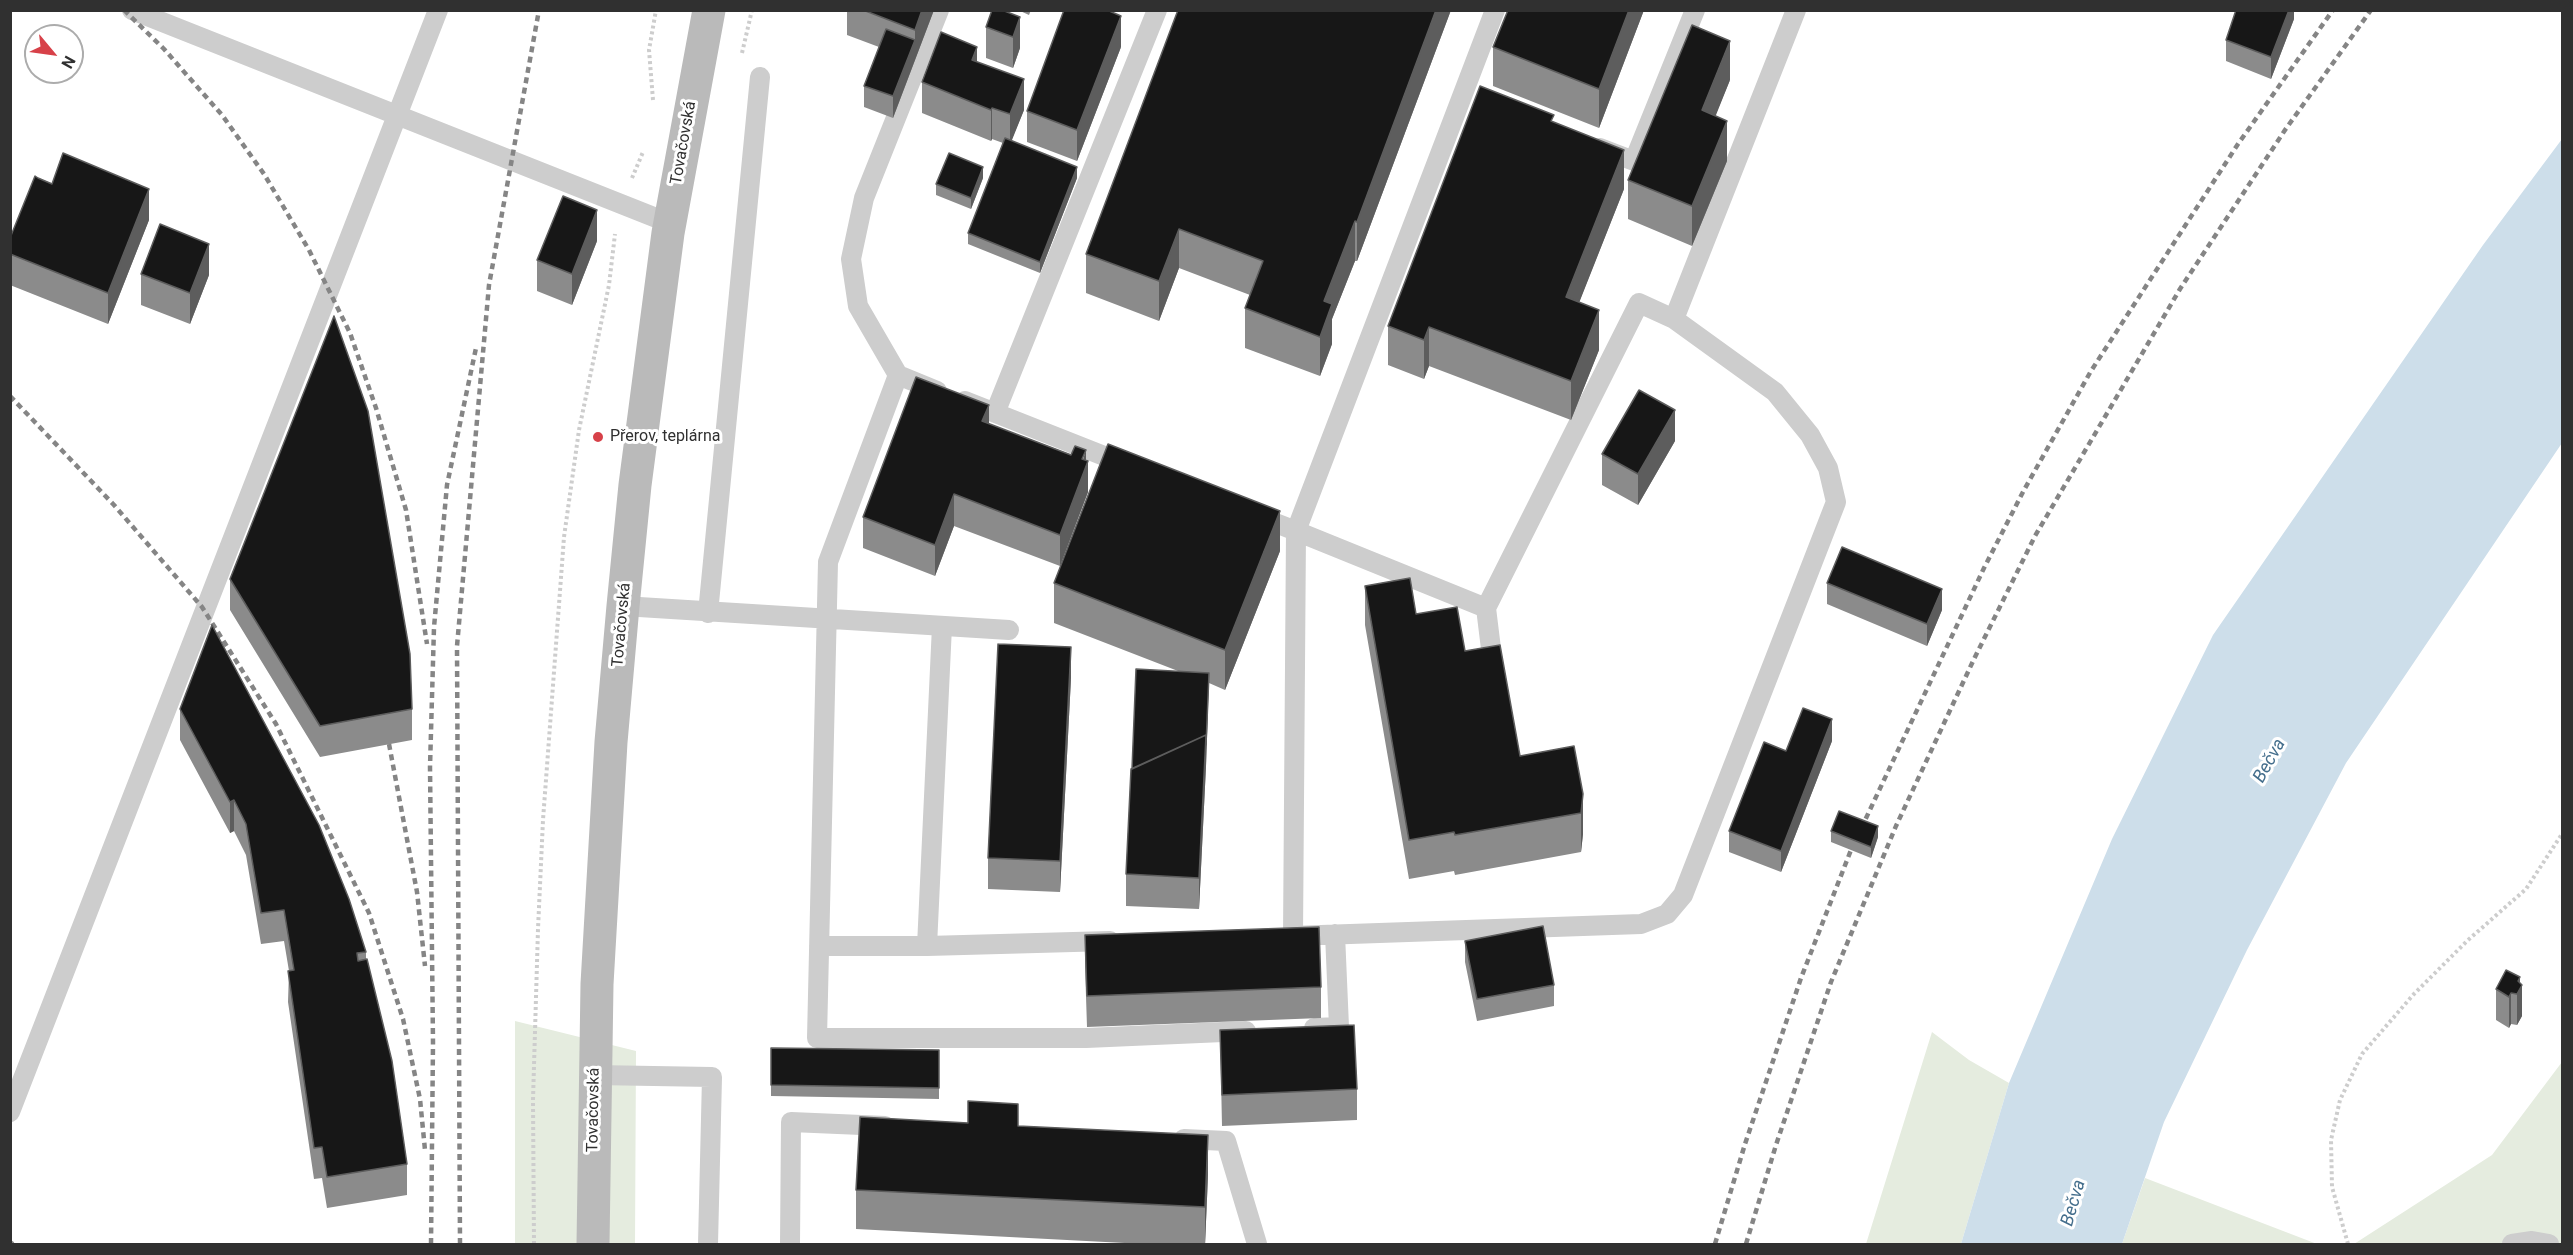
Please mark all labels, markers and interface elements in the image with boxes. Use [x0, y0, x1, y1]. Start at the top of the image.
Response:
north arrow [24, 24, 84, 84]
text: N [57, 52, 79, 72]
street label: Tovačovská [667, 100, 701, 186]
place label: Přerov, teplárna [610, 427, 720, 447]
marker: Přerov, teplárna [591, 430, 605, 444]
street label: Tovačovská [609, 582, 635, 668]
water label: Bečva [2249, 735, 2291, 787]
street label: Tovačovská [584, 1068, 604, 1152]
water label: Bečva [2057, 1177, 2091, 1229]

